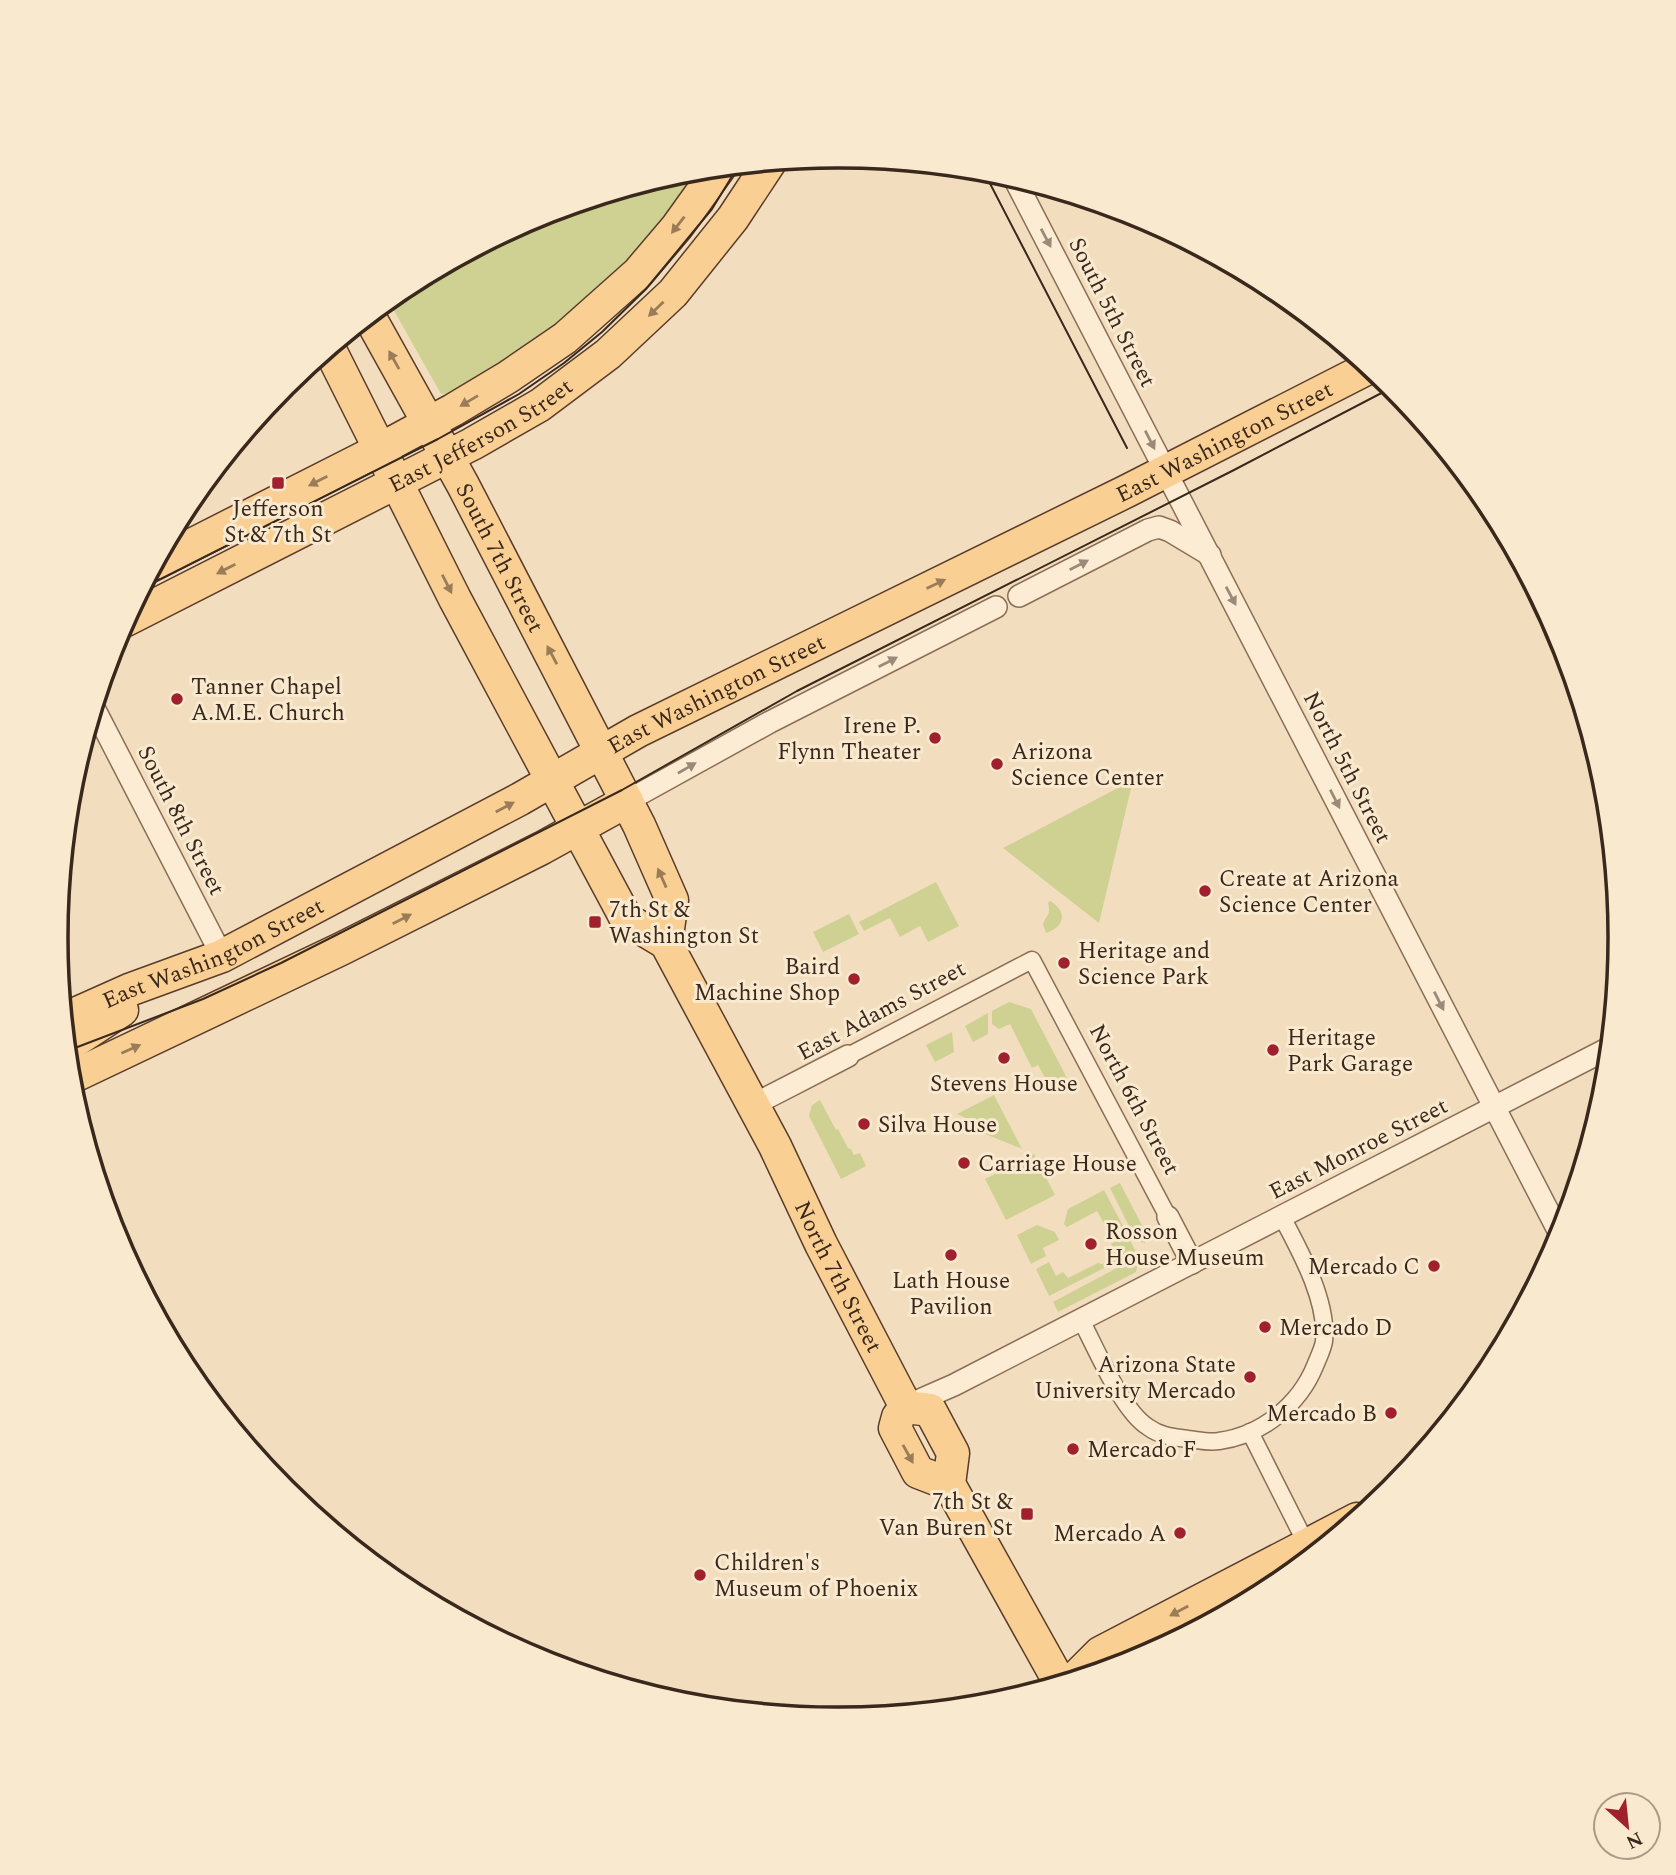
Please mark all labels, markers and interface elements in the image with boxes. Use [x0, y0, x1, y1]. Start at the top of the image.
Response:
one-way arrow [670, 216, 685, 234]
one-way arrow [1040, 228, 1051, 248]
street label: South 5th Street [1059, 231, 1165, 394]
one-way arrow [648, 300, 665, 316]
one-way arrow [388, 350, 400, 370]
street label: East Jefferson Street [383, 370, 581, 503]
street label: East Washington Street [1110, 373, 1340, 513]
one-way arrow [459, 394, 478, 407]
one-way arrow [1145, 430, 1156, 450]
marker: Jefferson St & 7th St [270, 475, 286, 491]
one-way arrow [308, 475, 328, 486]
street label: South 7th Street [446, 477, 553, 639]
place label: Jefferson St & 7th St [224, 492, 332, 553]
one-way arrow [1070, 560, 1090, 572]
one-way arrow [216, 564, 236, 575]
one-way arrow [442, 574, 453, 594]
one-way arrow [926, 578, 946, 589]
one-way arrow [1226, 586, 1237, 606]
street label: East Washington Street [601, 626, 832, 764]
one-way arrow [547, 645, 559, 665]
one-way arrow [878, 656, 898, 667]
place label: Tanner Chapel A.M.E. Church [191, 670, 345, 731]
street label: North 5th Street [1293, 686, 1400, 850]
marker: Tanner Chapel A.M.E. Church [169, 691, 185, 707]
place label: Irene P. Flynn Theater [777, 709, 921, 770]
marker: Irene P. Flynn Theater [927, 730, 943, 746]
place label: Arizona Science Center [1011, 735, 1164, 796]
street label: South 8th Street [128, 739, 234, 902]
marker: Arizona Science Center [989, 756, 1005, 772]
one-way arrow [678, 762, 697, 774]
one-way arrow [1330, 789, 1341, 809]
one-way arrow [496, 801, 515, 813]
place label: Create at Arizona Science Center [1219, 862, 1399, 923]
one-way arrow [656, 867, 667, 888]
marker: Create at Arizona Science Center [1197, 883, 1213, 899]
street label: East Washington Street [97, 889, 330, 1019]
place label: 7th St & Washington St [609, 893, 759, 954]
one-way arrow [392, 913, 412, 924]
marker: 7th St & Washington St [587, 914, 603, 930]
place label: Heritage and Science Park [1078, 934, 1210, 995]
place label: Baird Machine Shop [694, 950, 840, 1011]
street label: East Adams Street [791, 952, 972, 1071]
marker: Heritage and Science Park [1056, 955, 1072, 971]
marker: Baird Machine Shop [846, 971, 862, 987]
one-way arrow [1433, 991, 1444, 1011]
street label: North 6th Street [1079, 1018, 1188, 1181]
place label: Heritage Park Garage [1287, 1021, 1413, 1082]
marker: Heritage Park Garage [1265, 1042, 1281, 1058]
one-way arrow [121, 1043, 142, 1054]
marker: Stevens House [996, 1050, 1012, 1066]
place label: Stevens House [930, 1067, 1078, 1102]
street label: East Monroe Street [1263, 1089, 1454, 1210]
place label: Silva House [878, 1108, 997, 1143]
marker: Silva House [856, 1116, 872, 1132]
place label: Carriage House [978, 1147, 1137, 1182]
marker: Carriage House [956, 1155, 972, 1171]
street label: North 7th Street [784, 1195, 891, 1359]
place label: Rosson House Museum [1105, 1215, 1264, 1276]
marker: Rosson House Museum [1083, 1236, 1099, 1252]
marker: Lath House Pavilion [943, 1247, 959, 1263]
place label: Mercado C [1308, 1250, 1420, 1285]
marker: Mercado C [1426, 1258, 1442, 1274]
place label: Lath House Pavilion [892, 1264, 1010, 1325]
place label: Mercado D [1279, 1311, 1392, 1346]
marker: Mercado D [1257, 1319, 1273, 1335]
place label: Arizona State University Mercado [1034, 1348, 1236, 1409]
marker: Arizona State University Mercado [1242, 1369, 1258, 1385]
place label: Mercado B [1266, 1397, 1377, 1432]
marker: Mercado B [1383, 1405, 1399, 1421]
place label: Mercado F [1087, 1433, 1197, 1468]
marker: Mercado F [1065, 1441, 1081, 1457]
one-way arrow [902, 1444, 914, 1464]
place label: 7th St & Van Buren St [879, 1485, 1013, 1546]
marker: 7th St & Van Buren St [1019, 1506, 1035, 1522]
place label: Mercado A [1053, 1517, 1166, 1552]
marker: Mercado A [1172, 1525, 1188, 1541]
place label: Children's Museum of Phoenix [714, 1546, 918, 1607]
marker: Children's Museum of Phoenix [692, 1567, 708, 1583]
one-way arrow [1169, 1605, 1189, 1617]
north arrow [1592, 1791, 1662, 1861]
text: N [1621, 1823, 1648, 1856]

